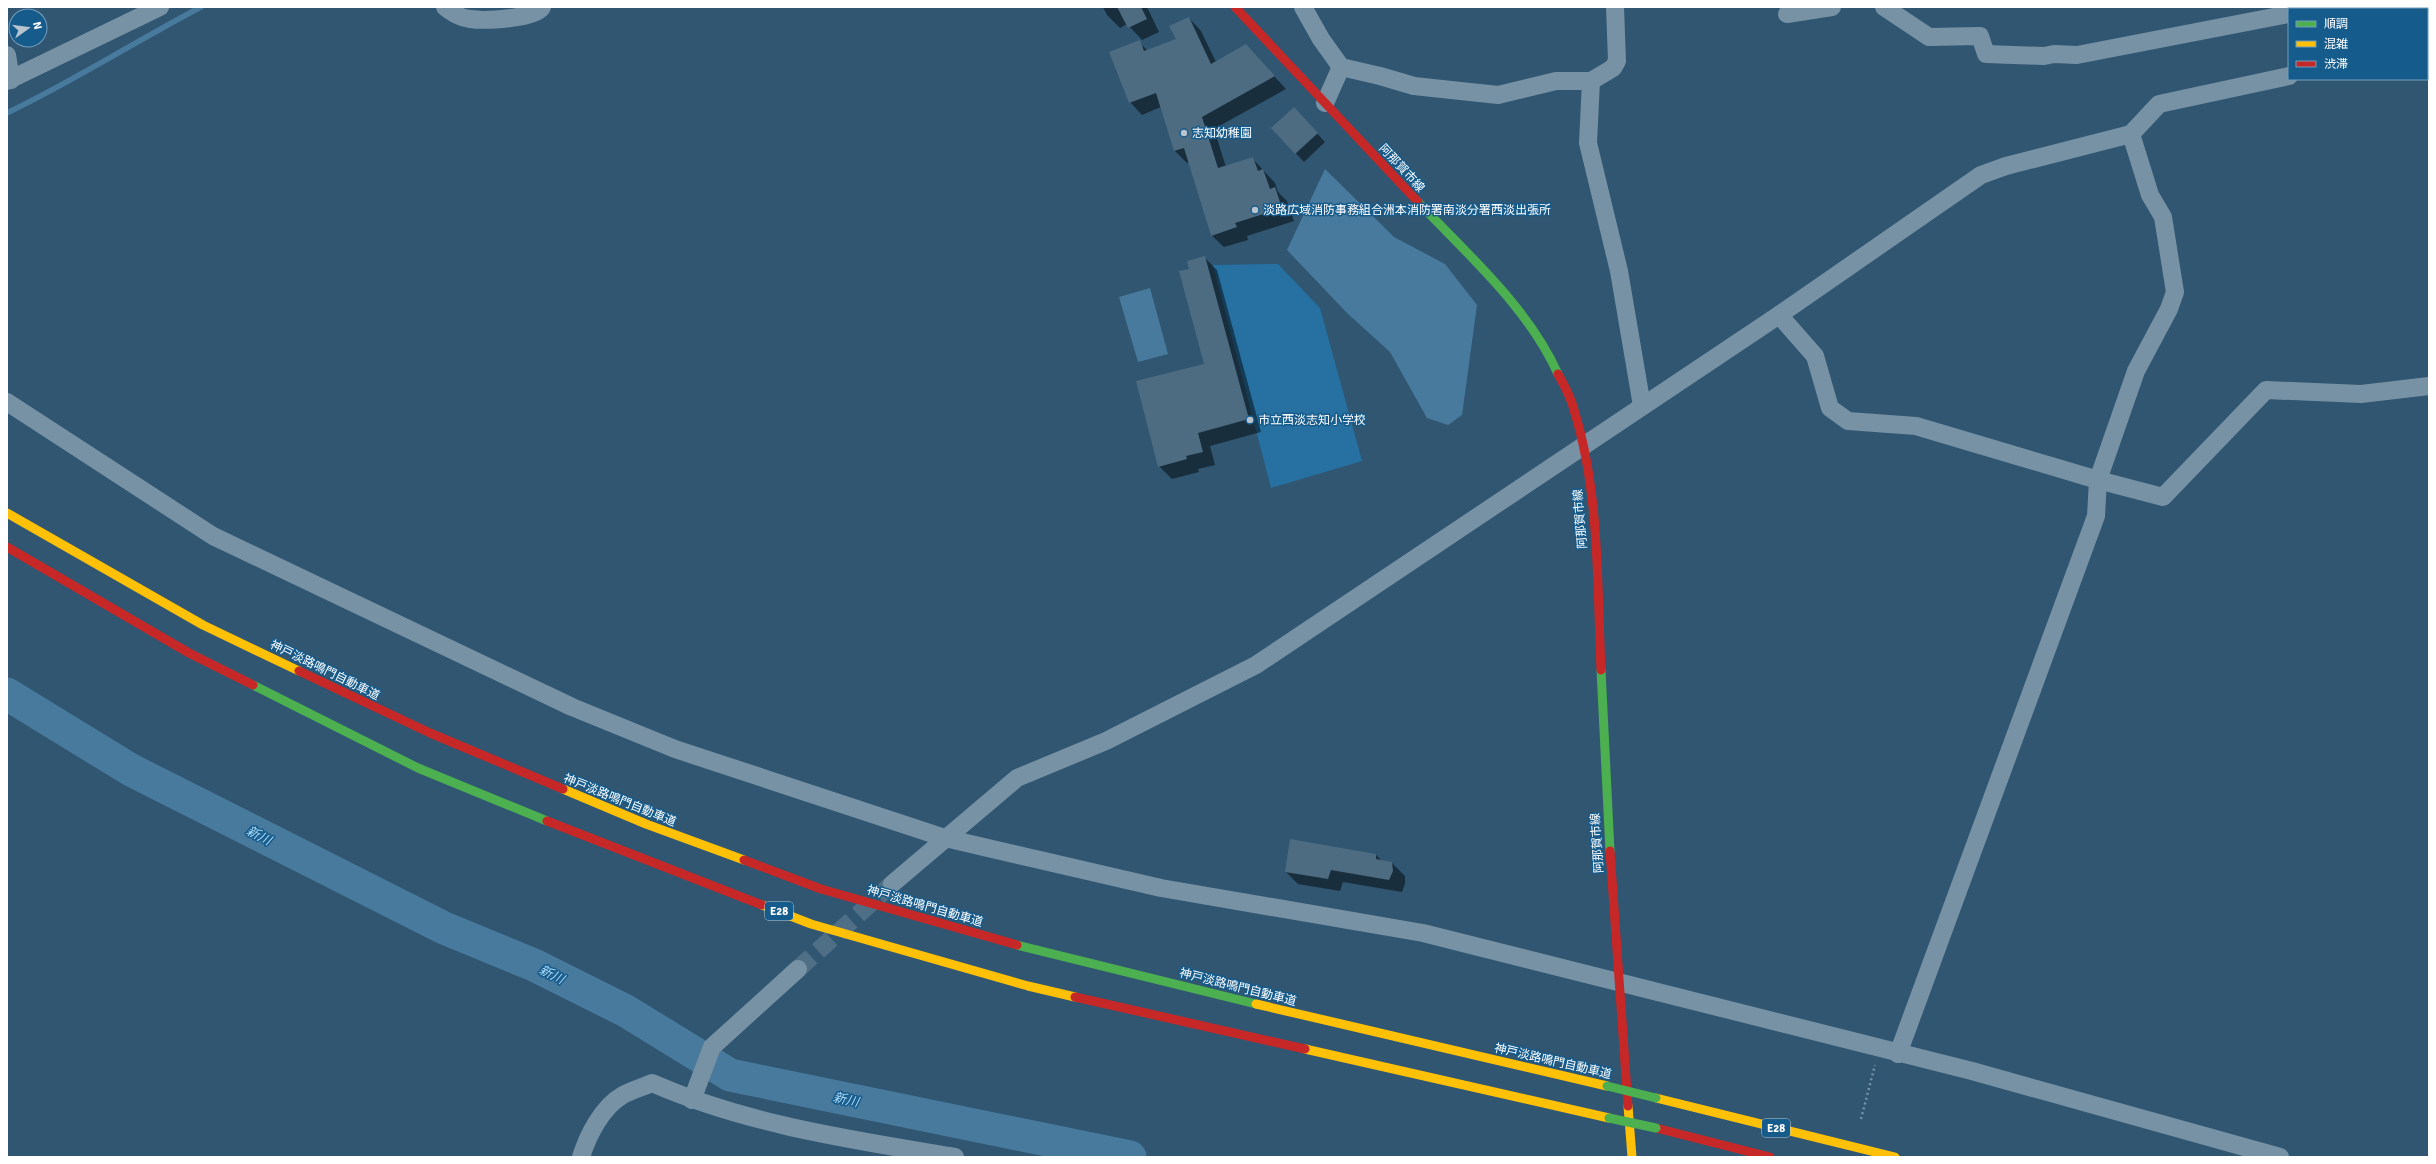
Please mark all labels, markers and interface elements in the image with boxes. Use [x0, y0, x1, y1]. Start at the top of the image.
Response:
north arrow [8, 8, 48, 48]
legend [2288, 8, 2428, 80]
text: 順調 [2324, 17, 2348, 32]
text: N [30, 20, 44, 31]
text: 混雑 [2324, 37, 2348, 52]
text: 渋滞 [2324, 57, 2348, 72]
place label: 志知幼稚園 [1192, 126, 1252, 141]
marker: 志知幼稚園 [1179, 128, 1189, 138]
street label: 阿那賀市線 [1376, 141, 1428, 195]
place label: 淡路広域消防事務組合洲本消防署南淡分署西淡出張所 [1263, 203, 1551, 218]
marker: 淡路広域消防事務組合洲本消防署南淡分署西淡出張所 [1250, 205, 1260, 215]
place label: 市立西淡志知小学校 [1258, 413, 1366, 428]
marker: 市立西淡志知小学校 [1245, 415, 1255, 425]
street label: 阿那賀市線 [1570, 488, 1591, 550]
street label: 神戸淡路鳴門自動車道 [268, 637, 382, 703]
street label: 神戸淡路鳴門自動車道 [561, 771, 678, 830]
street label: 阿那賀市線 [1588, 813, 1607, 873]
water label: 新川 [243, 823, 276, 850]
street label: 神戸淡路鳴門自動車道 [865, 883, 985, 930]
road number: E28 [765, 902, 793, 920]
water label: 新川 [536, 962, 569, 989]
street label: 神戸淡路鳴門自動車道 [1178, 966, 1298, 1009]
street label: 神戸淡路鳴門自動車道 [1493, 1041, 1613, 1082]
water label: 新川 [831, 1089, 862, 1111]
road number: E28 [1762, 1119, 1790, 1137]

